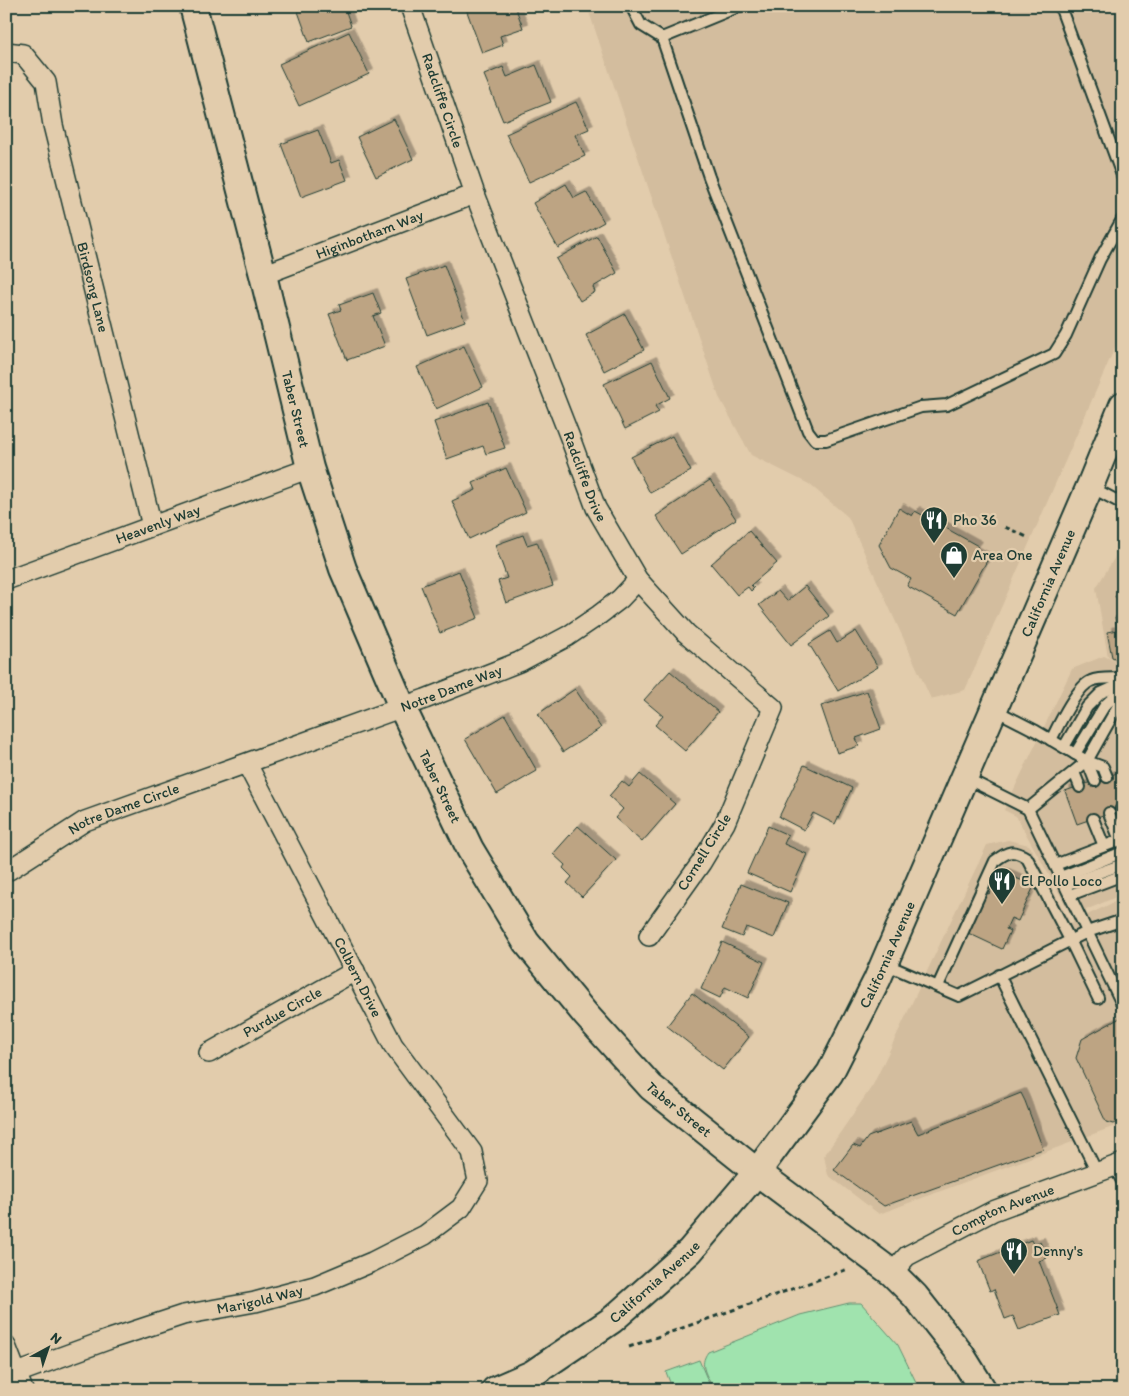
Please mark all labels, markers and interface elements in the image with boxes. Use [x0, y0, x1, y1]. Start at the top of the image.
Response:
street label: Radcliffe Circle [418, 51, 467, 150]
street label: Higinbotham Way [313, 206, 426, 263]
street label: Birdsong Lane [73, 240, 113, 334]
street label: Taber Street [278, 369, 314, 450]
street label: Radcliffe Drive [559, 429, 611, 525]
street label: Heavenly Way [113, 500, 203, 548]
restaurant icon: Pho 36 [919, 505, 949, 544]
place label: Pho 36 [953, 511, 997, 529]
street label: California Avenue [1017, 526, 1079, 640]
shop icon: Area One [939, 540, 969, 579]
place label: Area One [973, 546, 1033, 564]
street label: Notre Dame Way [398, 661, 505, 716]
street label: Taber Street [415, 747, 465, 826]
street label: Notre Dame Circle [65, 779, 182, 839]
street label: Cornell Circle [673, 810, 735, 894]
restaurant icon: El Pollo Loco [987, 866, 1017, 905]
place label: El Pollo Loco [1021, 872, 1102, 890]
street label: California Avenue [855, 898, 919, 1011]
street label: Colbern Drive [330, 934, 386, 1020]
street label: Purdue Circle [240, 983, 325, 1041]
street label: Taber Street [642, 1078, 715, 1141]
street label: Compton Avenue [948, 1180, 1057, 1240]
restaurant icon: Denny's [999, 1236, 1029, 1275]
street label: California Avenue [606, 1237, 704, 1327]
place label: Denny's [1033, 1242, 1083, 1260]
street label: Marigold Way [215, 1281, 305, 1318]
north arrow [22, 1324, 72, 1374]
text: N [47, 1329, 65, 1348]

